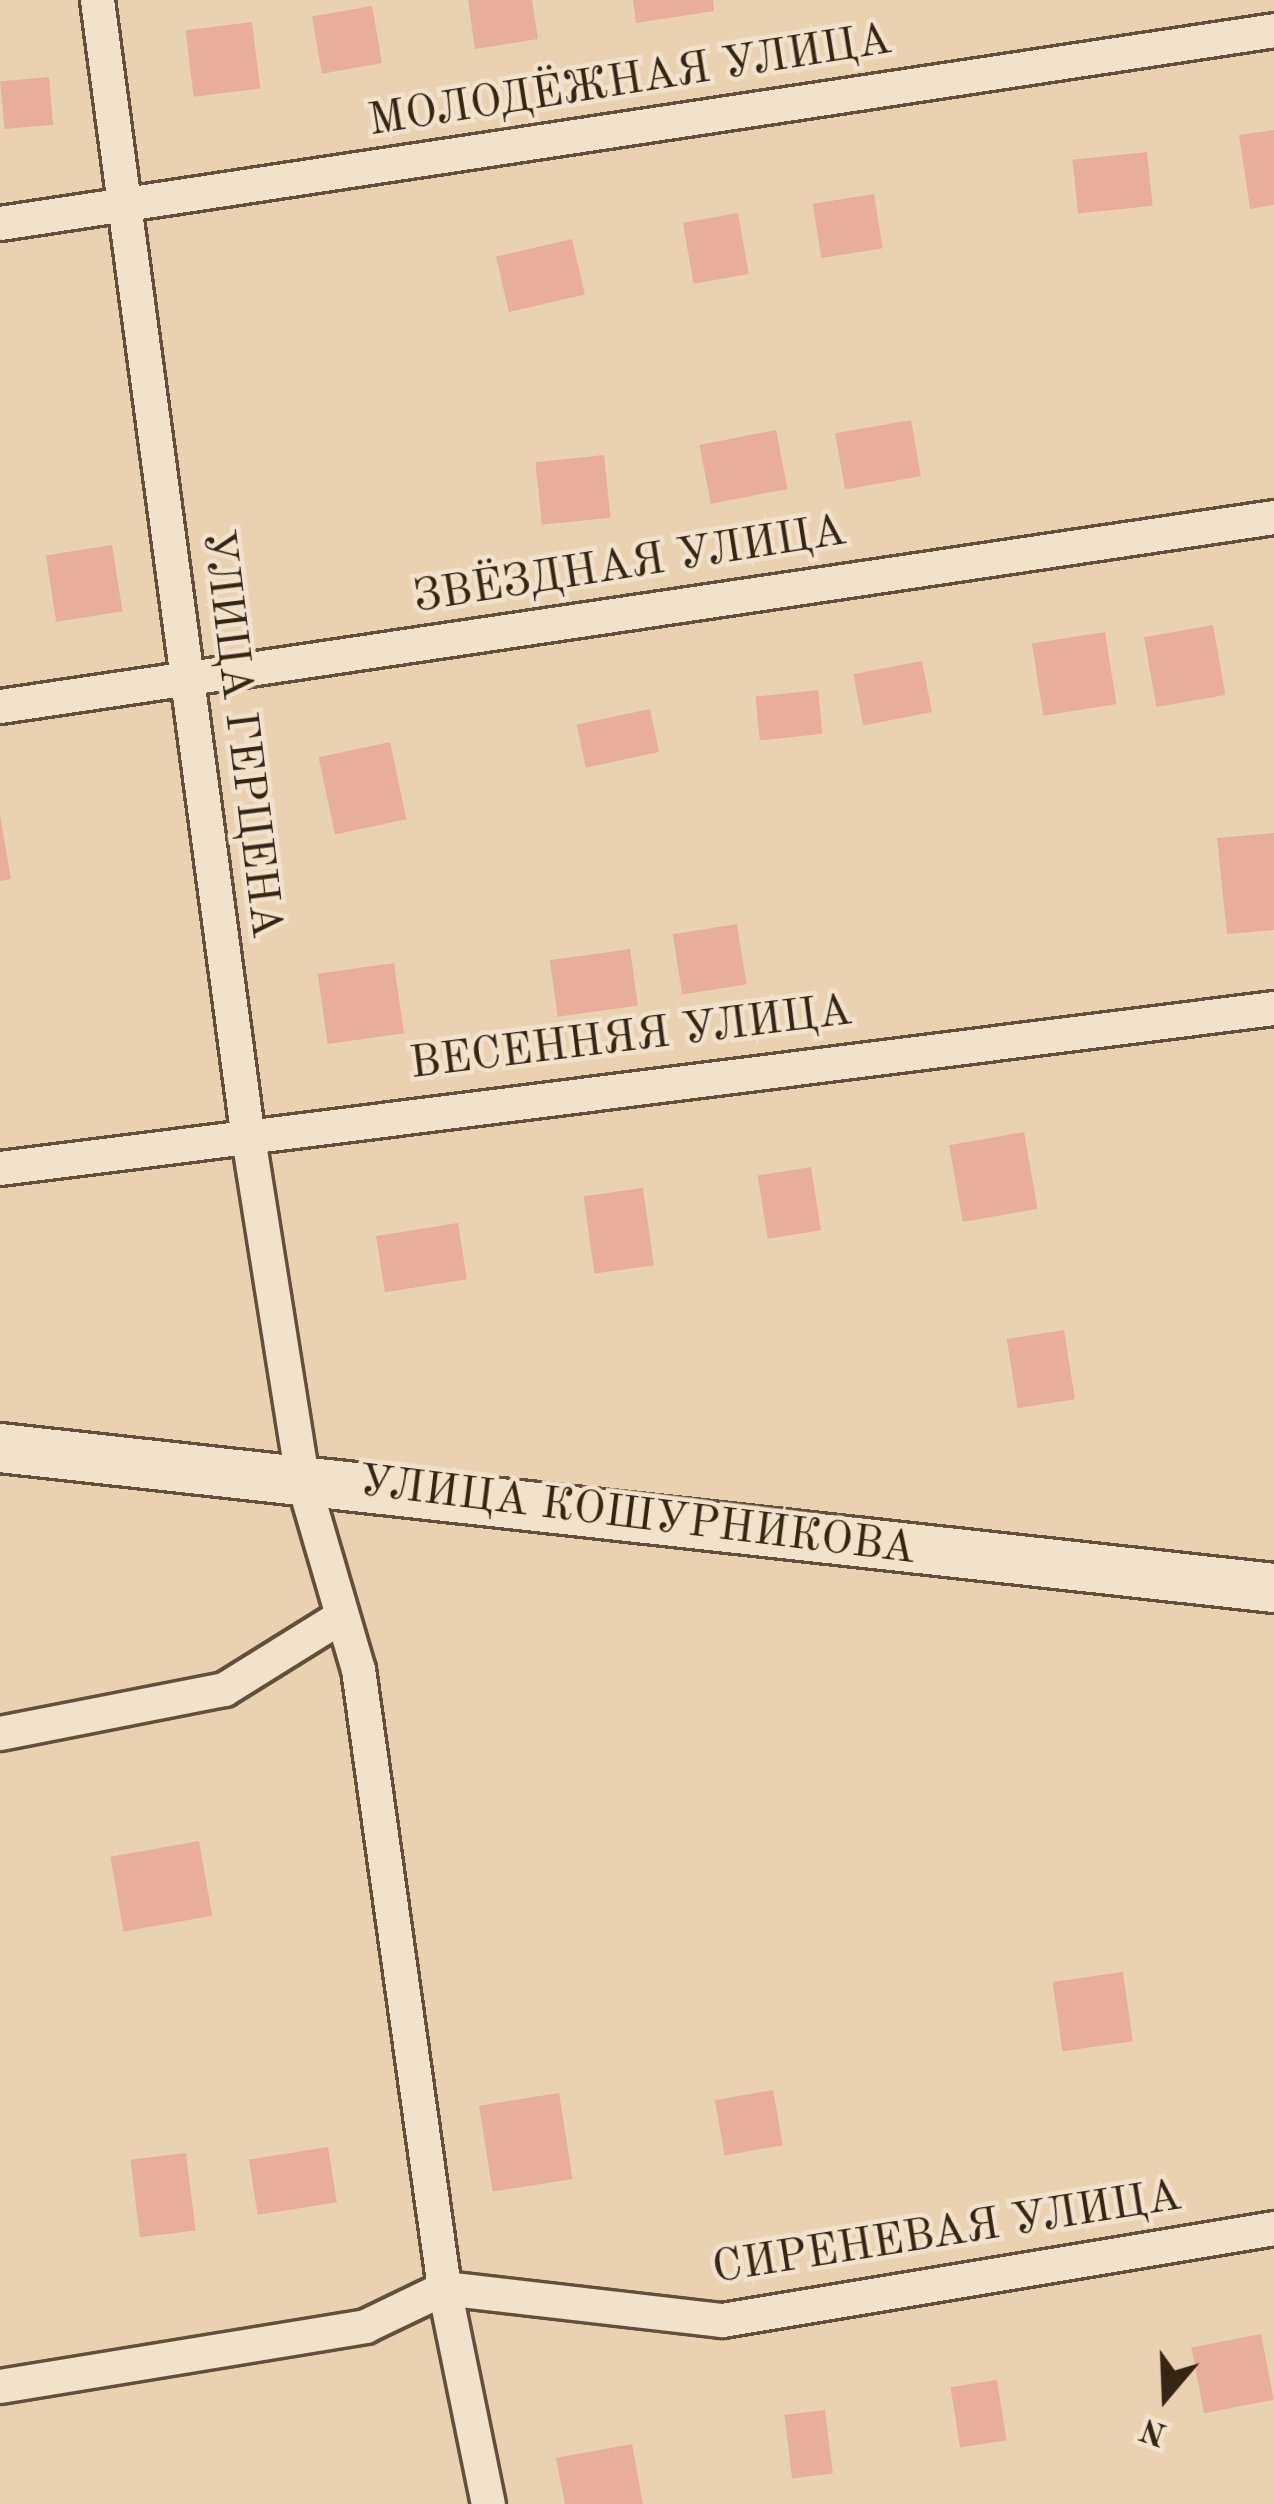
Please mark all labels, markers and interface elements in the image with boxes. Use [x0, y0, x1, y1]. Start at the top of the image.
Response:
street label: МОЛОДЁЖНАЯ УЛИЦА [364, 14, 896, 150]
street label: ЗВЁЗДНАЯ УЛИЦА [410, 505, 850, 627]
street label: УЛИЦА ГЕРЦЕНА [188, 527, 292, 941]
street label: ВЕСЕННЯЯ УЛИЦА [407, 985, 855, 1093]
street label: УЛИЦА КОШУРНИКОВА [355, 1456, 919, 1578]
street label: СИРЕНЕВАЯ УЛИЦА [709, 2170, 1185, 2298]
north arrow [1106, 2336, 1226, 2456]
text: N [1137, 2411, 1171, 2450]

